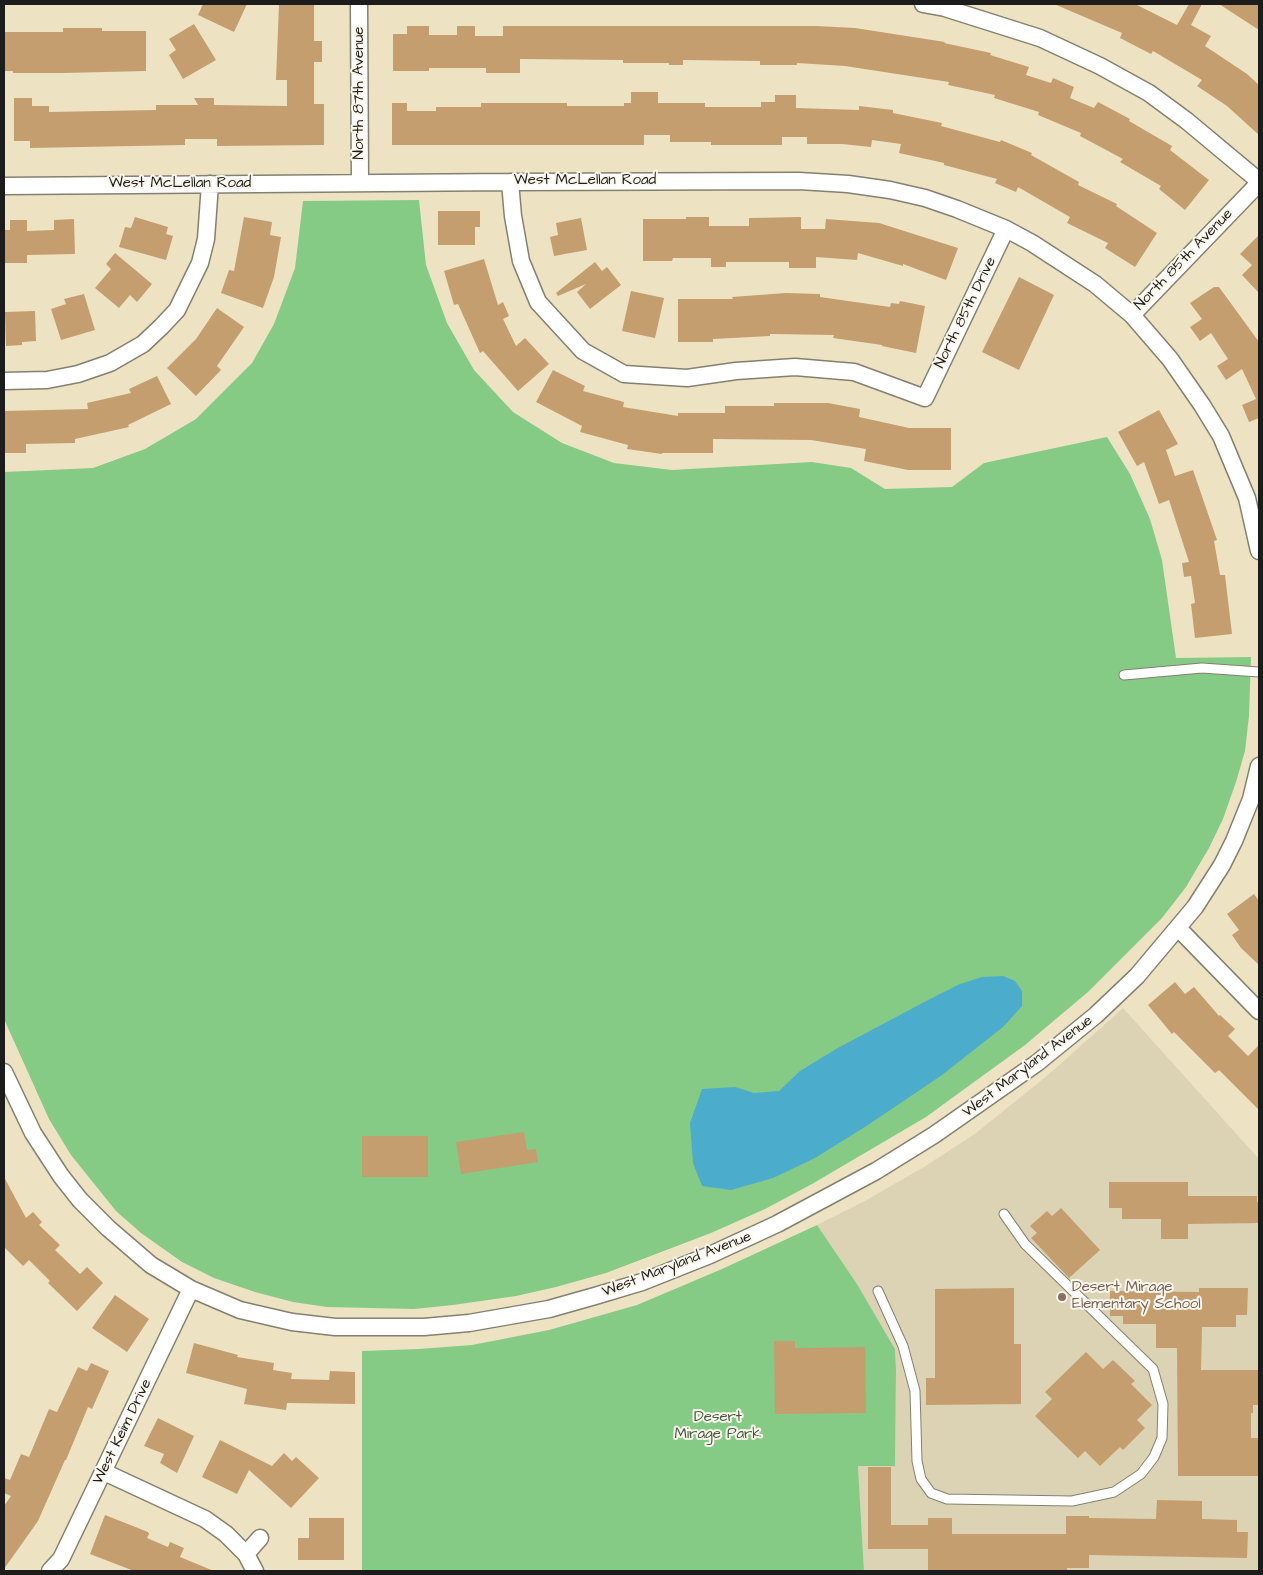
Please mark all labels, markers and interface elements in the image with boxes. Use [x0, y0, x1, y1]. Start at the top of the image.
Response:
street label: North 87th Avenue [351, 27, 369, 159]
street label: West McLellan Road [514, 172, 656, 190]
street label: West McLellan Road [109, 175, 251, 193]
street label: North 85th Avenue [1131, 205, 1237, 315]
street label: North 85th Drive [931, 254, 1001, 372]
street label: West Maryland Avenue [959, 1012, 1097, 1122]
street label: West Maryland Avenue [600, 1228, 754, 1302]
place label: Desert Mirage Elementary School [1072, 1279, 1201, 1314]
marker: Desert Mirage Elementary School [1056, 1291, 1068, 1303]
street label: West Keim Drive [90, 1376, 156, 1488]
park label: Desert Mirage Park [674, 1409, 762, 1444]

